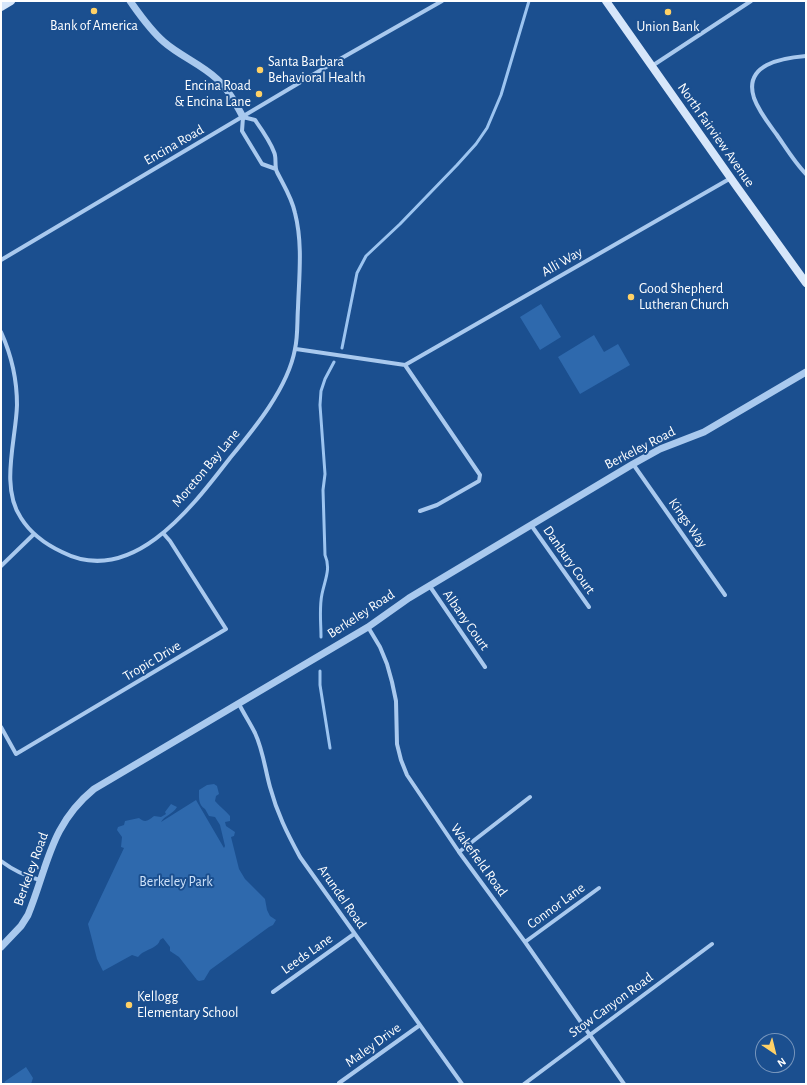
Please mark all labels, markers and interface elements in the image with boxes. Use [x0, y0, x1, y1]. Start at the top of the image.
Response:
marker: Bank of America [89, 6, 99, 16]
marker: Union Bank [663, 7, 673, 17]
place label: Bank of America [50, 18, 138, 34]
place label: Union Bank [637, 19, 699, 35]
place label: Santa Barbara Behavioral Health [268, 54, 365, 86]
marker: Santa Barbara Behavioral Health [255, 65, 265, 75]
place label: Encina Road & Encina Lane [175, 78, 251, 110]
street label: North Fairview Avenue [674, 80, 758, 190]
marker: Encina Road & Encina Lane [254, 89, 264, 99]
street label: Encina Road [141, 121, 207, 169]
street label: Alli Way [538, 244, 586, 280]
place label: Good Shepherd Lutheran Church [639, 281, 729, 314]
marker: Good Shepherd Lutheran Church [626, 292, 636, 302]
street label: Berkeley Road [602, 423, 678, 473]
street label: Moreton Bay Lane [168, 425, 244, 511]
street label: Kings Way [665, 495, 711, 551]
street label: Danbury Court [539, 523, 599, 597]
street label: Berkeley Road [324, 586, 398, 642]
street label: Albany Court [439, 586, 493, 654]
street label: Tropic Drive [120, 637, 184, 685]
street label: Wakefield Road [447, 820, 511, 900]
street label: Berkeley Road [10, 830, 52, 908]
street label: Arundel Road [314, 862, 370, 932]
park label: Berkeley Park [139, 874, 213, 890]
street label: Connor Lane [524, 879, 588, 933]
street label: Leeds Lane [278, 930, 336, 978]
street label: Stow Canyon Road [566, 969, 656, 1041]
place label: Kellogg Elementary School [137, 989, 238, 1022]
marker: Kellogg Elementary School [124, 1000, 134, 1010]
street label: Maley Drive [342, 1019, 404, 1071]
north arrow [755, 1033, 795, 1073]
text: N [775, 1056, 788, 1069]

